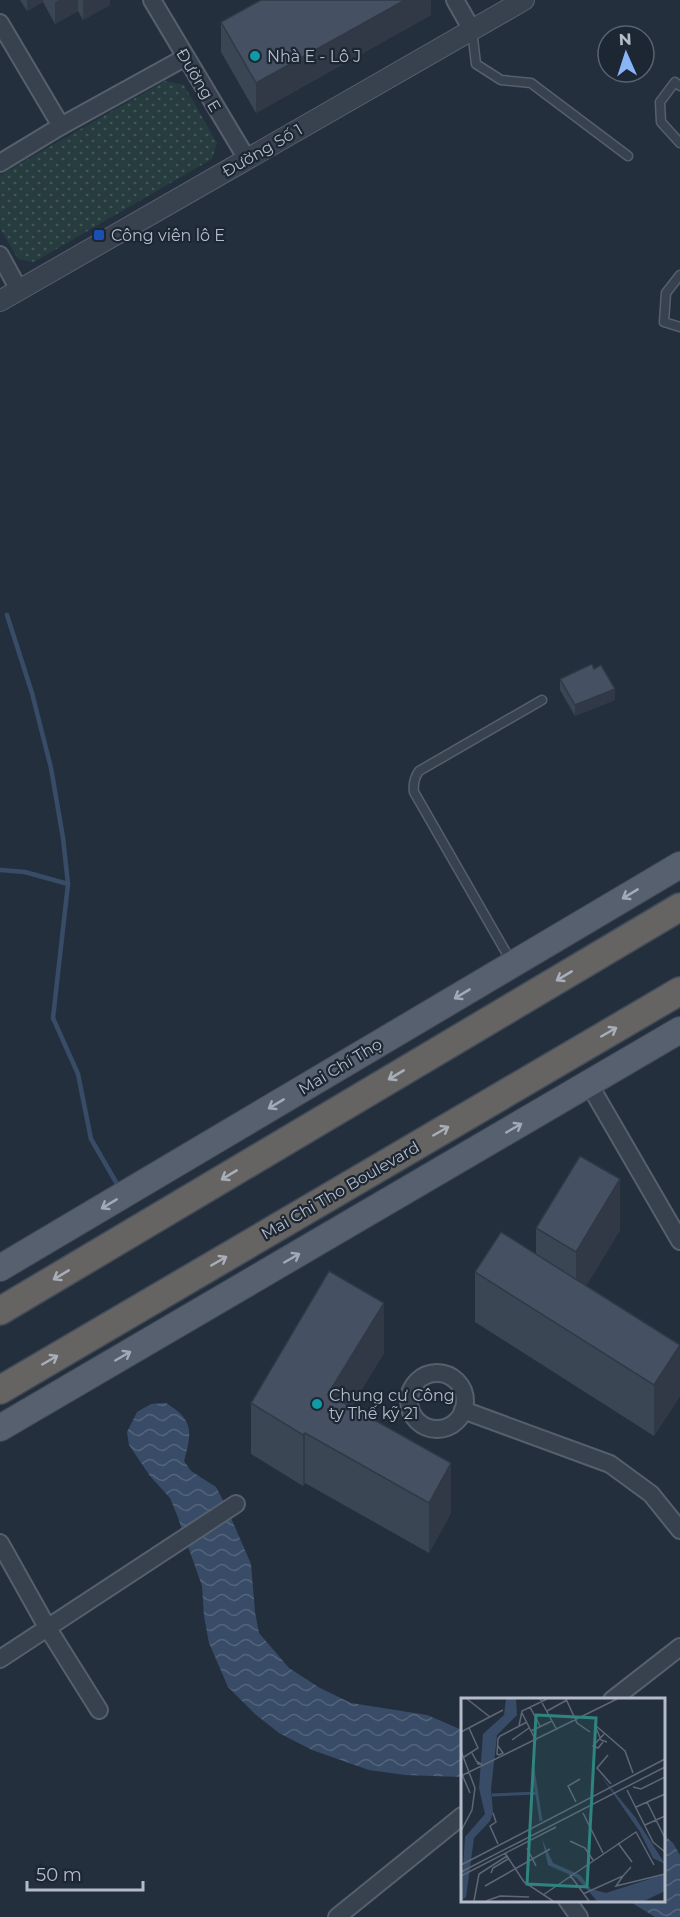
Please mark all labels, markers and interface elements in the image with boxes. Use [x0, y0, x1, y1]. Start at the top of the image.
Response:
north arrow [596, 24, 656, 84]
text: N [618, 30, 632, 49]
street label: Đường E [172, 45, 225, 115]
place label: Nhà E - Lô J [267, 47, 361, 66]
marker: Nhà E - Lô J [248, 49, 262, 63]
street label: Đường Số 1 [219, 120, 306, 181]
place label: Công viên lô E [111, 226, 225, 245]
marker: Công viên lô E [92, 228, 106, 242]
one-way arrow [622, 889, 639, 901]
one-way arrow [556, 970, 573, 982]
one-way arrow [454, 988, 471, 1000]
one-way arrow [600, 1026, 617, 1038]
street label: Mai Chí Thọ [295, 1034, 385, 1099]
one-way arrow [388, 1070, 405, 1082]
one-way arrow [268, 1099, 285, 1111]
one-way arrow [505, 1121, 522, 1133]
one-way arrow [432, 1124, 449, 1136]
street label: Mai Chi Tho Boulevard [258, 1137, 423, 1244]
one-way arrow [221, 1169, 238, 1181]
one-way arrow [101, 1198, 118, 1210]
one-way arrow [283, 1251, 300, 1263]
one-way arrow [210, 1255, 227, 1267]
one-way arrow [53, 1269, 70, 1281]
one-way arrow [114, 1350, 131, 1362]
one-way arrow [41, 1354, 59, 1365]
place label: Chung cư Công ty Thế kỹ 21 [329, 1386, 455, 1423]
marker: Chung cư Công ty Thế kỹ 21 [310, 1397, 324, 1411]
inset map [461, 1698, 665, 1902]
scale bar [27, 1854, 142, 1892]
text: 50 m [36, 1864, 82, 1886]

